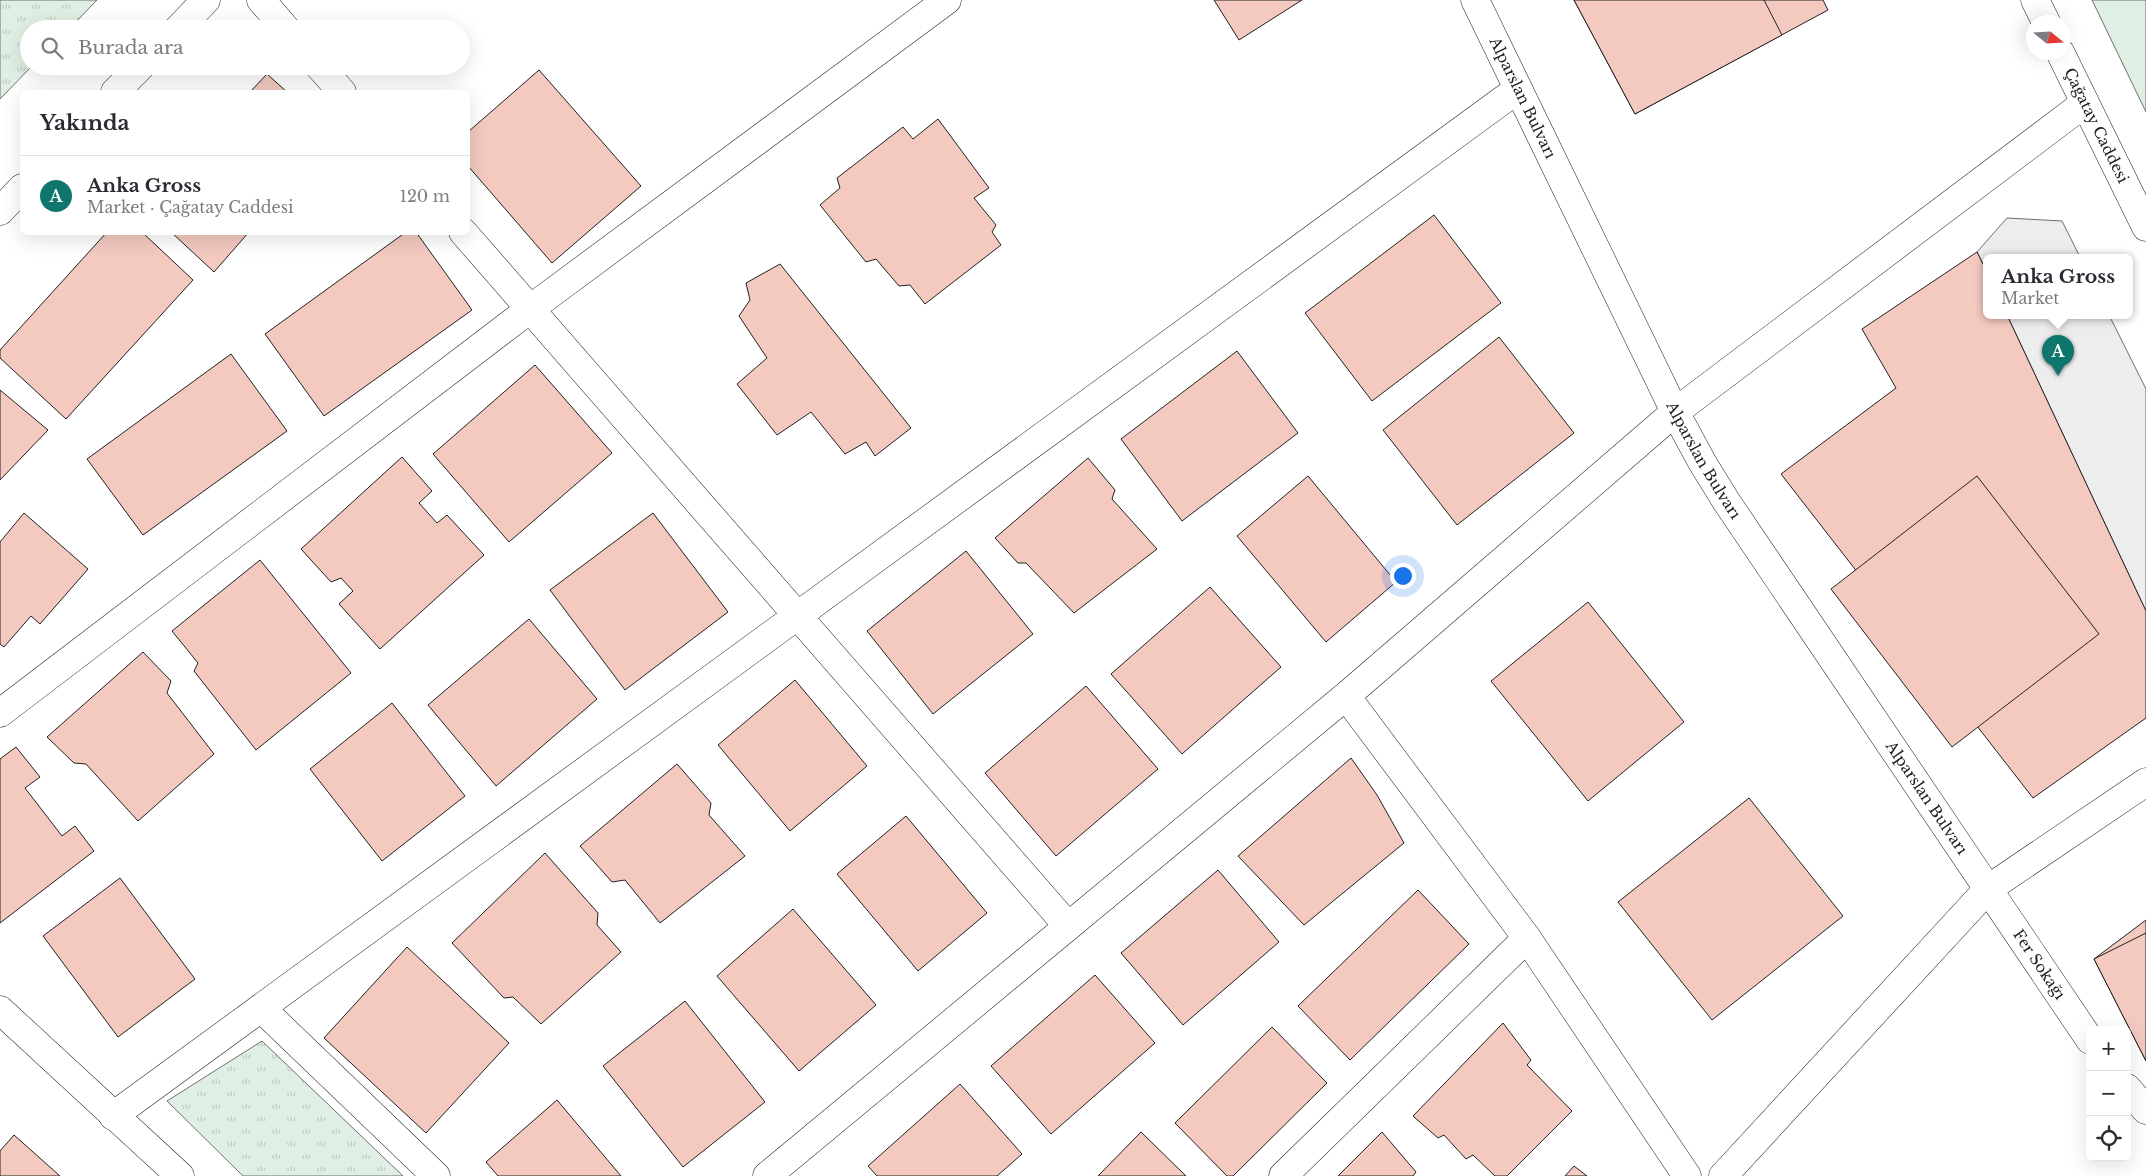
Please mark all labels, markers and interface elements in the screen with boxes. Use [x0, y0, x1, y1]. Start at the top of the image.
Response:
north arrow [2026, 15, 2071, 60]
search box [20, 20, 470, 75]
street label: Alparslan Bulvarı [1485, 33, 1561, 162]
icon: search [38, 34, 66, 62]
text: Burada ara [78, 36, 184, 59]
street label: Çağatay Caddesi [2060, 65, 2133, 186]
text: Yakında [40, 110, 130, 136]
text: Anka Gross [87, 174, 201, 197]
text: A [50, 186, 62, 206]
text: 120 m [400, 186, 450, 206]
text: Market · Çağatay Caddesi [87, 197, 293, 217]
popup [1983, 254, 2133, 319]
text: Anka Gross [2001, 265, 2115, 288]
text: Market [2001, 288, 2059, 308]
pin: A [2042, 335, 2074, 376]
street label: Alparslan Bulvarı [1662, 397, 1745, 522]
your location [1390, 563, 1416, 589]
street label: Alparslan Bulvarı [1881, 737, 1972, 858]
street label: Fer Sokağı [2009, 926, 2070, 1003]
map controls [2086, 1026, 2131, 1161]
button: + [2086, 1026, 2131, 1071]
button: − [2086, 1071, 2131, 1116]
button: locate [2086, 1116, 2131, 1161]

